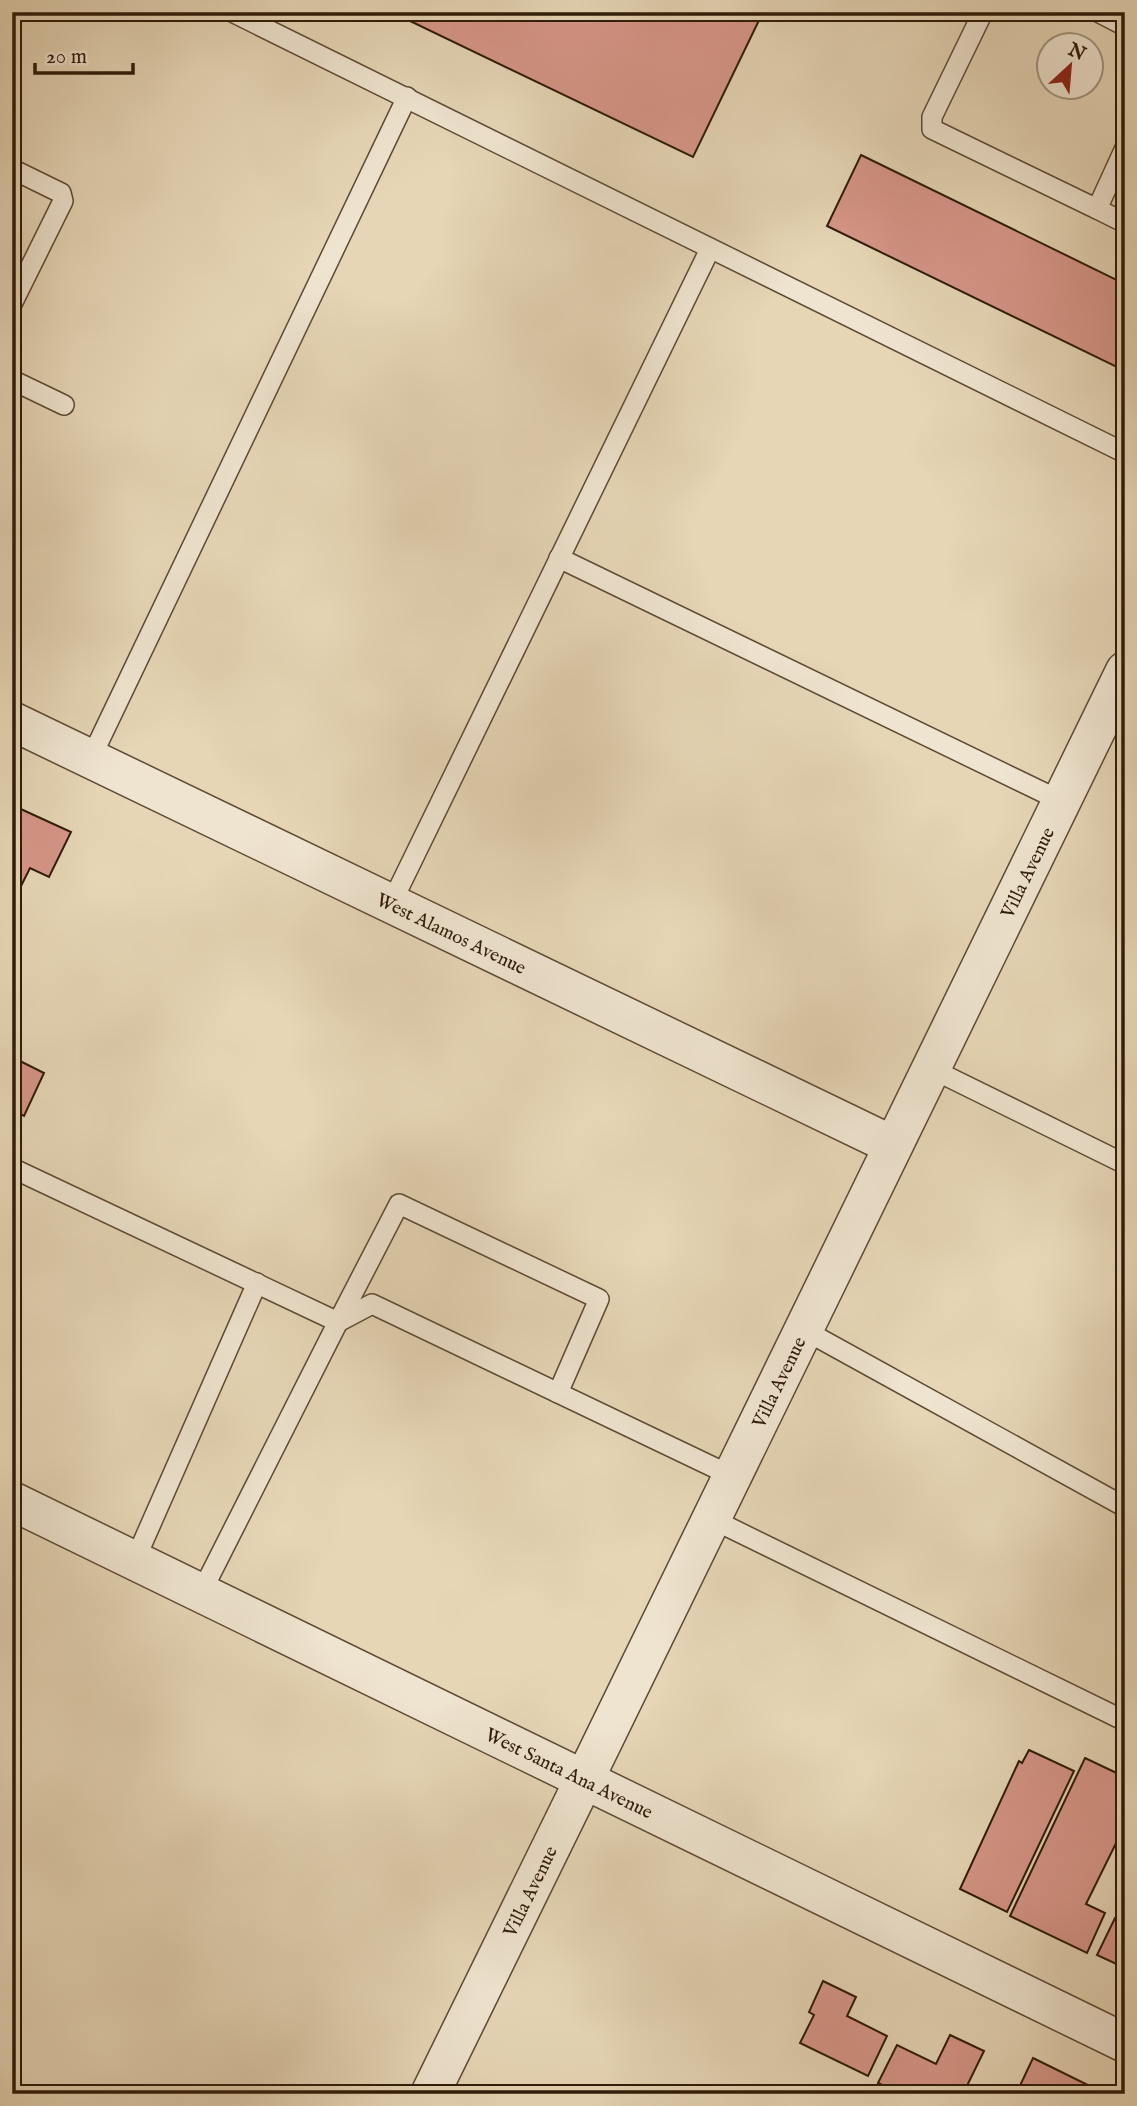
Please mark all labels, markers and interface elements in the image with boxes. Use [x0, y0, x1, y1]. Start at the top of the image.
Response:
scale bar [35, 32, 133, 76]
north arrow [1036, 32, 1106, 102]
text: N [1063, 38, 1090, 67]
text: 20 m [46, 44, 87, 71]
street label: Villa Avenue [996, 823, 1061, 924]
street label: West Alamos Avenue [372, 888, 530, 981]
street label: Villa Avenue [747, 1333, 813, 1433]
street label: West Santa Ana Avenue [481, 1723, 657, 1825]
street label: Villa Avenue [498, 1842, 564, 1942]

